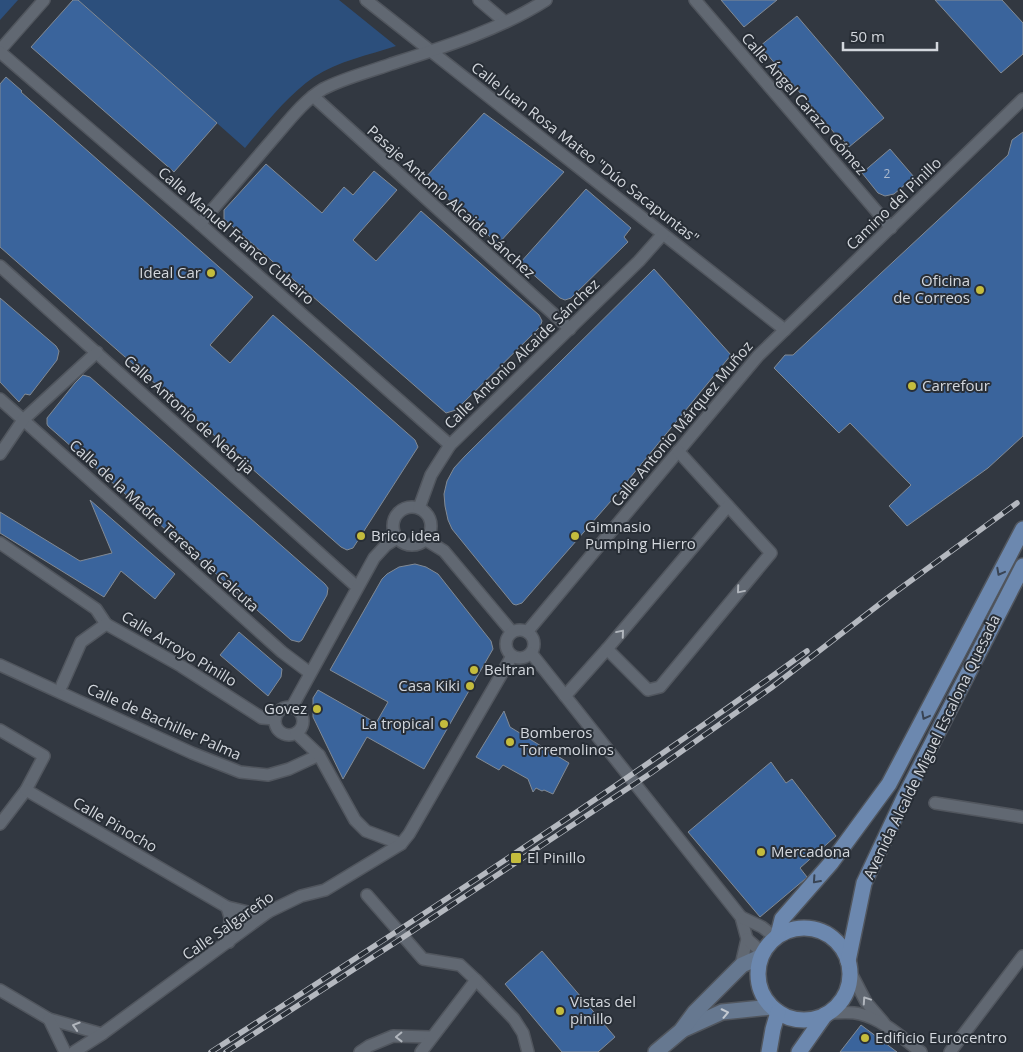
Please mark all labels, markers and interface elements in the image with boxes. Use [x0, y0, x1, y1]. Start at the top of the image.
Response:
scale bar [843, 20, 937, 52]
text: 50 m [850, 26, 885, 46]
street label: Calle Ángel Carazo Gómez [737, 28, 872, 179]
street label: Calle Juan Rosa Mateo "Dúo Sacapuntas" [468, 57, 704, 248]
street label: Pasaje Antonio Alcaide Sánchez [363, 120, 540, 282]
street label: Camino del Pinillo [841, 153, 945, 254]
street label: Calle Manuel Franco Cubeiro [154, 162, 319, 309]
house number: 2 [884, 165, 891, 182]
place label: Ideal Car [139, 262, 201, 282]
marker: Ideal Car [205, 267, 217, 279]
place label: Oficina de Correos [893, 270, 970, 307]
street label: Calle Antonio Alcaide Sánchez [439, 274, 603, 433]
marker: Oficina de Correos [974, 284, 986, 296]
street label: Calle Antonio Márquez Muñoz [606, 336, 756, 510]
street label: Calle Antonio de Nebrija [120, 350, 259, 478]
place label: Carrefour [922, 375, 990, 395]
marker: Carrefour [906, 380, 918, 392]
street label: Calle de la Madre Teresa de Calcuta [66, 435, 264, 616]
place label: Gimnasio Pumping Hierro [585, 516, 696, 553]
place label: Brico idea [371, 525, 440, 545]
marker: Brico idea [355, 530, 367, 542]
marker: Gimnasio Pumping Hierro [569, 530, 581, 542]
one-way arrow [996, 567, 1006, 576]
one-way arrow [738, 584, 746, 593]
street label: Calle Arroyo Pinillo [118, 606, 241, 691]
street label: Avenida Alcalde Miguel Escalona Quesada [858, 611, 1004, 882]
one-way arrow [615, 630, 623, 639]
place label: Beltran [484, 659, 535, 679]
marker: Beltran [468, 664, 480, 676]
place label: Casa Kiki [398, 675, 460, 695]
street label: Calle de Bachiller Palma [84, 678, 245, 764]
marker: Casa Kiki [464, 680, 476, 692]
place label: Govez [264, 698, 307, 718]
marker: Govez [311, 703, 323, 715]
one-way arrow [921, 711, 931, 720]
place label: La tropical [361, 713, 434, 733]
marker: La tropical [438, 718, 450, 730]
place label: Bomberos Torremolinos [520, 722, 614, 759]
marker: Bomberos Torremolinos [504, 736, 516, 748]
street label: Calle Pinocho [70, 792, 161, 856]
place label: Mercadona [771, 841, 850, 861]
marker: Mercadona [755, 846, 767, 858]
place label: El Pinillo [527, 847, 585, 867]
marker: El Pinillo [509, 851, 523, 865]
one-way arrow [813, 874, 822, 883]
street label: Calle Salgareño [178, 886, 277, 964]
place label: Vistas del pinillo [570, 991, 636, 1028]
one-way arrow [863, 996, 872, 1006]
marker: Vistas del pinillo [554, 1005, 566, 1017]
one-way arrow [720, 1008, 729, 1019]
one-way arrow [72, 1022, 80, 1032]
place label: Edificio Eurocentro [875, 1027, 1007, 1047]
one-way arrow [395, 1031, 403, 1042]
marker: Edificio Eurocentro [859, 1032, 871, 1044]

